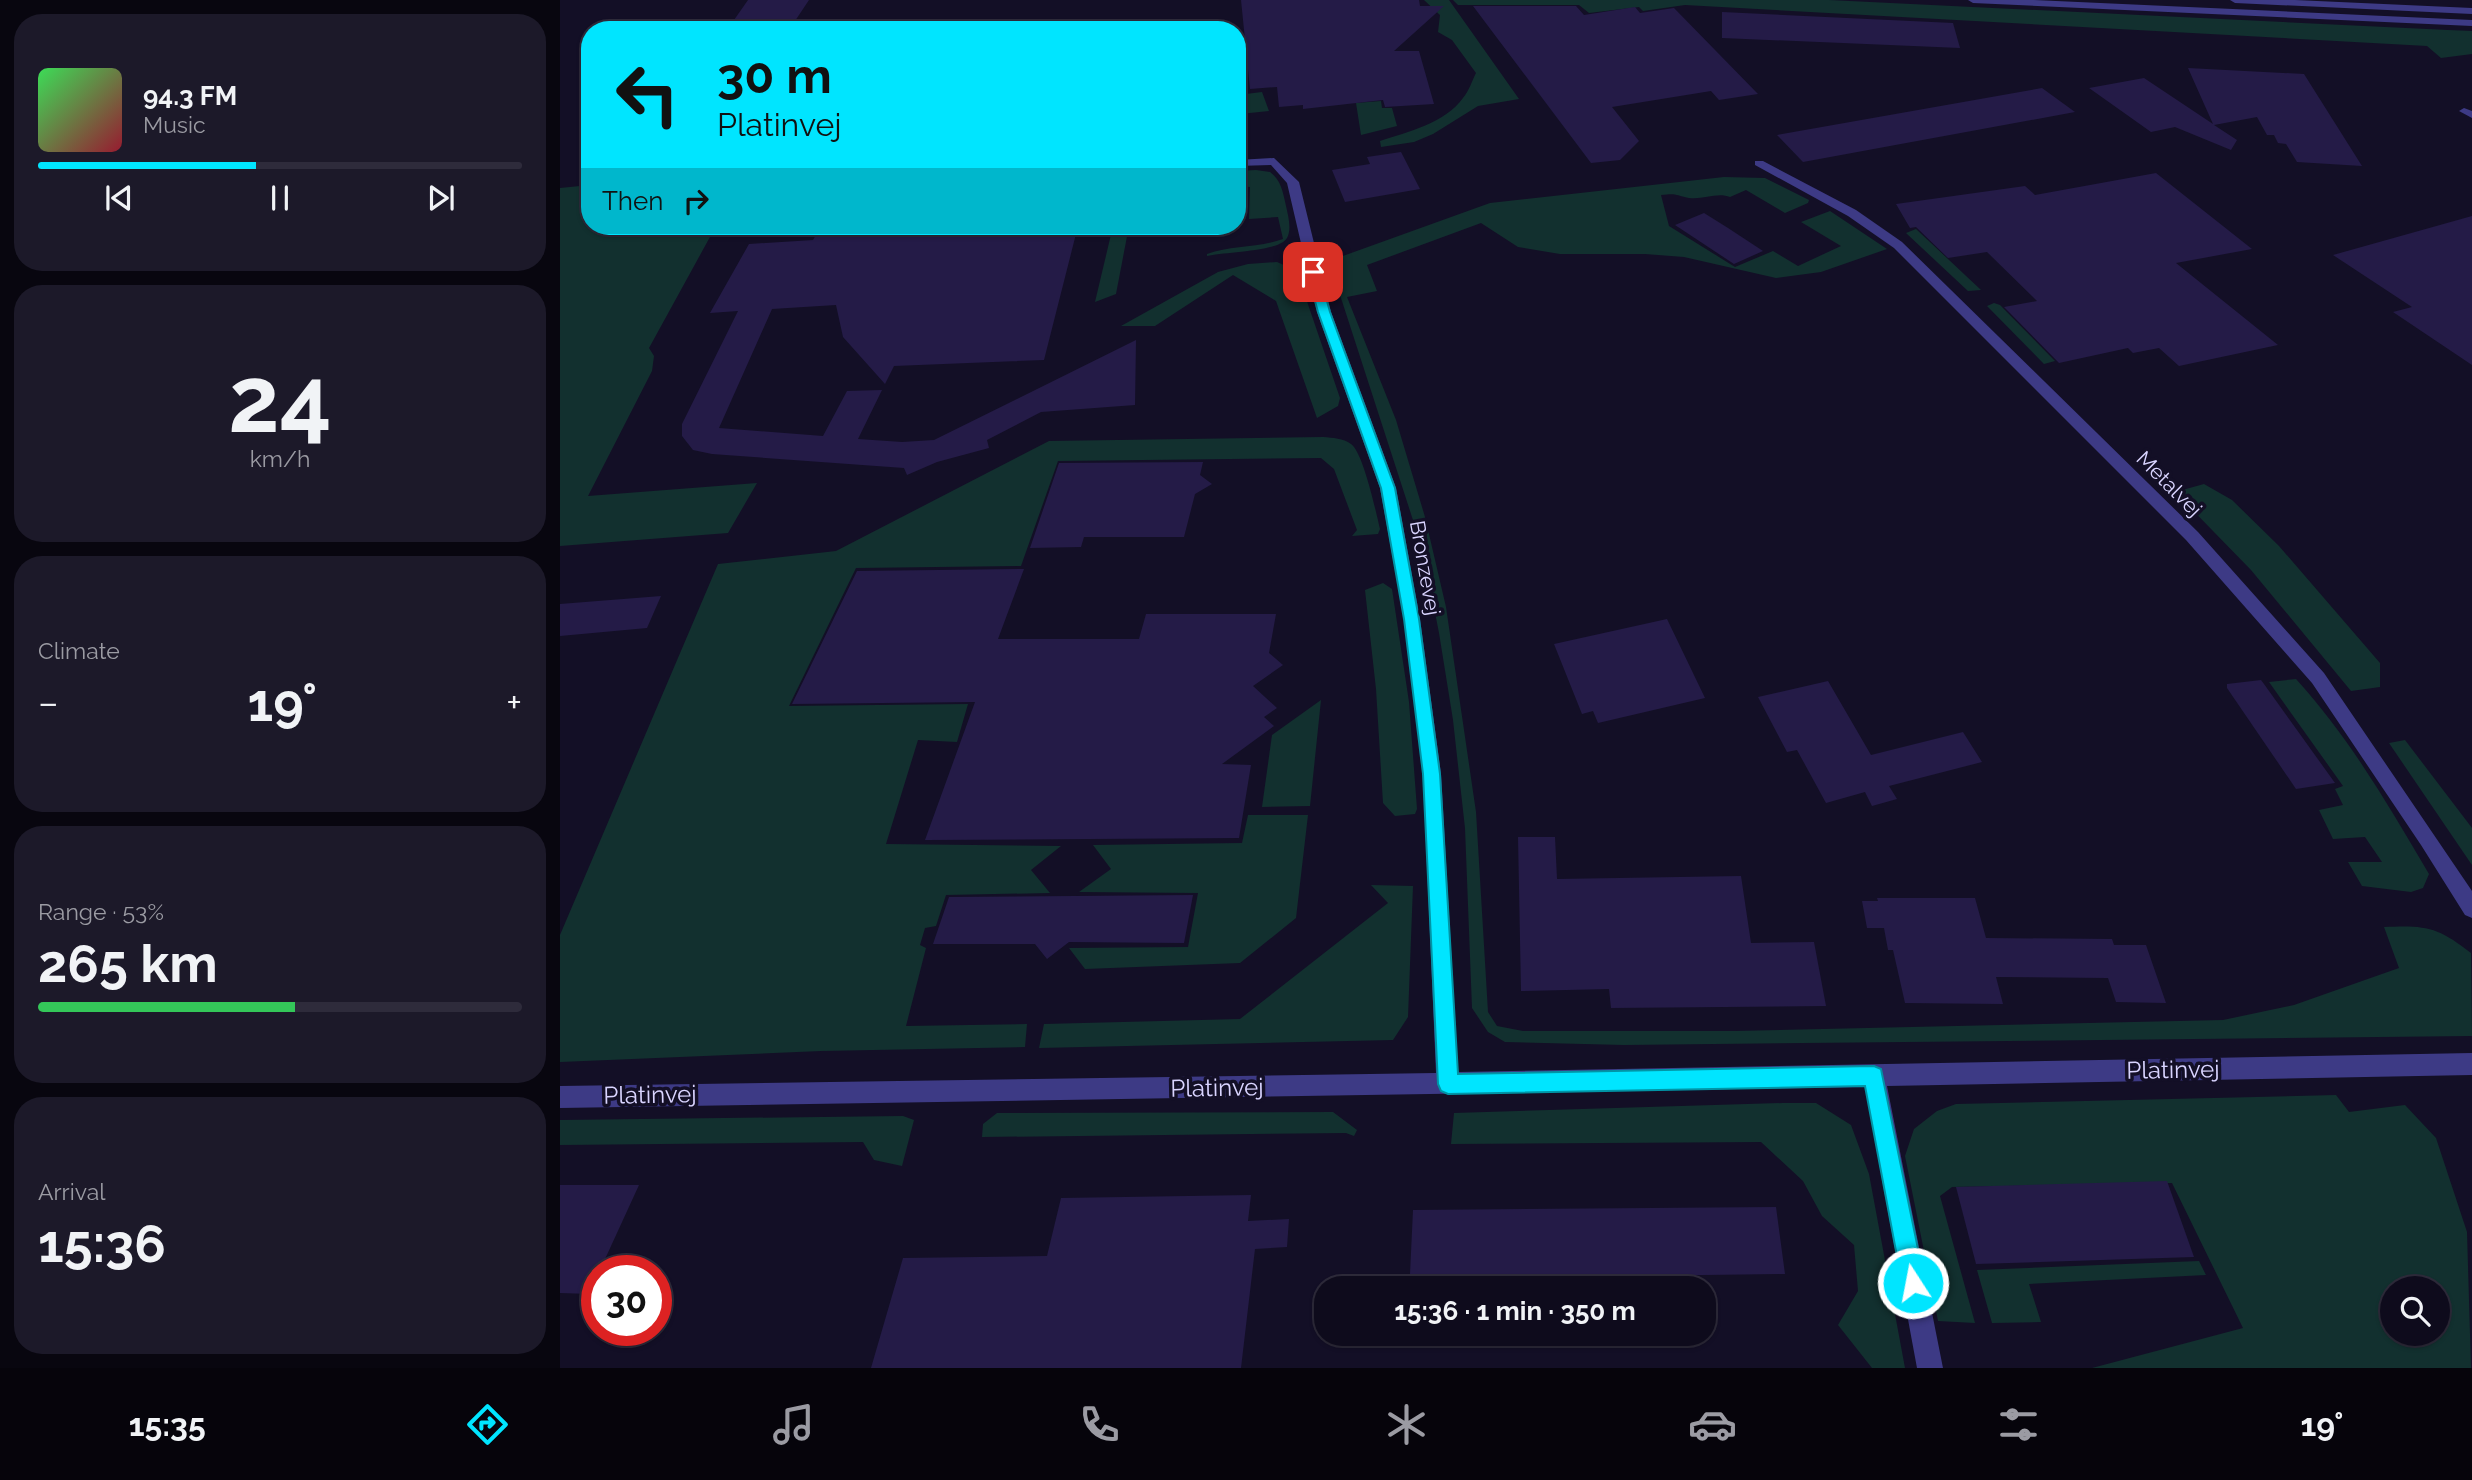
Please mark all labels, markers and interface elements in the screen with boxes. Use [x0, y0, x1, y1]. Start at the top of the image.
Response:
text: 30 m [717, 47, 832, 104]
icon: left [602, 49, 693, 140]
text: 94.3 FM [143, 81, 237, 111]
text: Platinvej [717, 106, 841, 143]
text: Music [143, 111, 206, 138]
icon: previous [100, 179, 138, 217]
icon: pause [261, 179, 299, 217]
icon: next [422, 179, 460, 217]
icon: right [677, 182, 715, 220]
text: Then [602, 186, 663, 216]
pin [1283, 242, 1343, 302]
icon: arrive [1294, 253, 1332, 291]
text: 24 [228, 346, 332, 453]
text: km/h [250, 445, 310, 472]
street label: Metalvej [2131, 446, 2207, 522]
street label: Bronzevej [1405, 519, 1446, 617]
text: Climate [38, 637, 120, 664]
text: 19° [248, 672, 317, 733]
text: − [38, 680, 58, 725]
text: + [506, 680, 522, 725]
text: Range · 53% [38, 898, 164, 925]
text: 265 km [38, 933, 218, 994]
street label: Platinvej [2126, 1054, 2220, 1085]
street label: Platinvej [1170, 1072, 1264, 1103]
street label: Platinvej [603, 1079, 697, 1110]
text: Arrival [38, 1178, 105, 1205]
text: 15:36 [38, 1213, 166, 1274]
position arrow [1876, 1246, 1950, 1320]
speed limit sign: 30 [581, 1255, 672, 1346]
map controls [2380, 1276, 2450, 1346]
button: search [2380, 1276, 2450, 1346]
text: 15:36 · 1 min · 350 m [1394, 1296, 1636, 1326]
icon: directions [463, 1400, 512, 1449]
icon: music [769, 1400, 818, 1449]
icon: phone [1075, 1400, 1124, 1449]
icon: climate [1382, 1400, 1431, 1449]
icon: car [1688, 1400, 1737, 1449]
icon: filters [1994, 1400, 2043, 1449]
text: 15:35 [129, 1406, 206, 1443]
text: 19° [2300, 1406, 2343, 1443]

